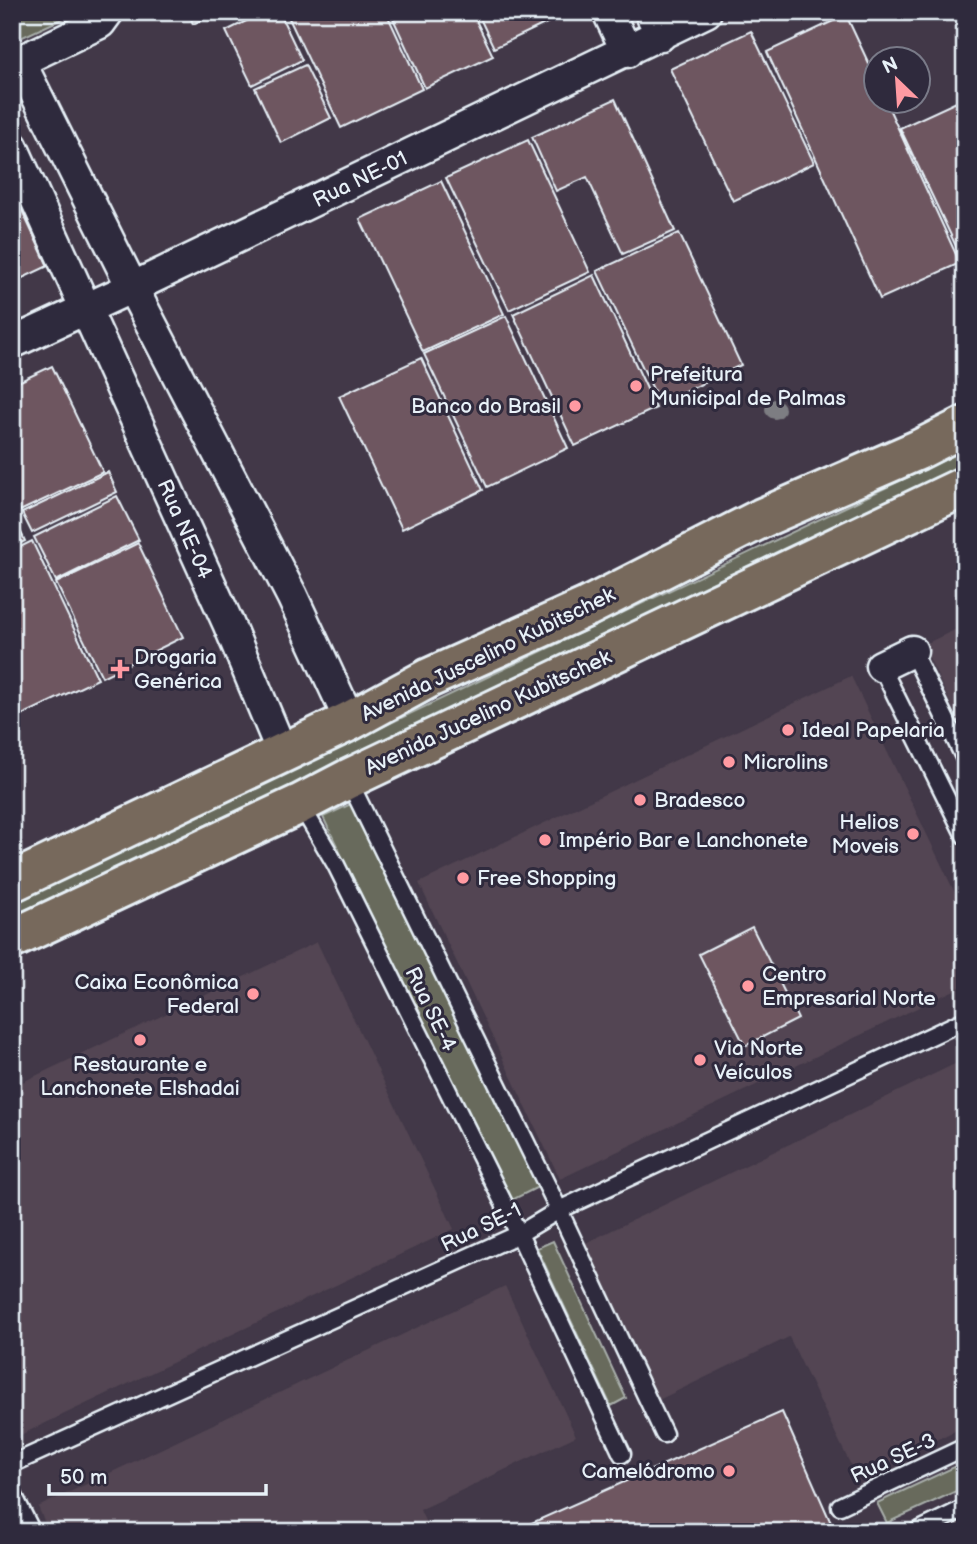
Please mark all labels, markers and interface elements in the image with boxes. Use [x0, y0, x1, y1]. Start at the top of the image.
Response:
north arrow [862, 46, 932, 116]
text: N [879, 53, 902, 79]
street label: Rua NE-01 [309, 146, 412, 213]
place label: Prefeitura Municipal de Palmas [650, 362, 846, 411]
marker: Prefeitura Municipal de Palmas [628, 378, 644, 394]
place label: Banco do Brasil [411, 394, 561, 419]
marker: Banco do Brasil [567, 398, 583, 414]
street label: Rua NE-04 [151, 475, 218, 583]
street label: Avenida Juscelino Kubitschek [357, 582, 620, 727]
street label: Avenida Jucelino Kubitschek [361, 644, 616, 781]
place label: Drogaria Genérica [134, 645, 222, 694]
marker: Drogaria Genérica [112, 661, 128, 677]
place label: Ideal Papelaria [802, 718, 945, 743]
marker: Ideal Papelaria [780, 722, 796, 738]
place label: Microlins [743, 750, 828, 775]
marker: Microlins [721, 754, 737, 770]
place label: Bradesco [654, 788, 745, 813]
marker: Bradesco [632, 792, 648, 808]
place label: Helios Moveis [831, 810, 899, 859]
marker: Helios Moveis [905, 826, 921, 842]
place label: Império Bar e Lanchonete [559, 828, 808, 853]
marker: Império Bar e Lanchonete [537, 832, 553, 848]
place label: Free Shopping [477, 866, 616, 891]
marker: Free Shopping [455, 870, 471, 886]
place label: Centro Empresarial Norte [762, 962, 936, 1011]
street label: Rua SE-4 [399, 963, 462, 1056]
place label: Caixa Econômica Federal [75, 970, 239, 1019]
marker: Centro Empresarial Norte [740, 978, 756, 994]
marker: Caixa Econômica Federal [245, 986, 261, 1002]
marker: Restaurante e Lanchonete Elshadai [132, 1032, 148, 1048]
place label: Via Norte Veículos [714, 1036, 803, 1085]
place label: Restaurante e Lanchonete Elshadai [40, 1052, 240, 1101]
marker: Via Norte Veículos [692, 1052, 708, 1068]
street label: Rua SE-1 [437, 1197, 525, 1258]
street label: Rua SE-3 [847, 1428, 940, 1489]
scale bar [49, 1453, 266, 1497]
place label: Camelódromo [581, 1459, 715, 1484]
marker: Camelódromo [721, 1463, 737, 1479]
text: 50 m [60, 1465, 107, 1490]

